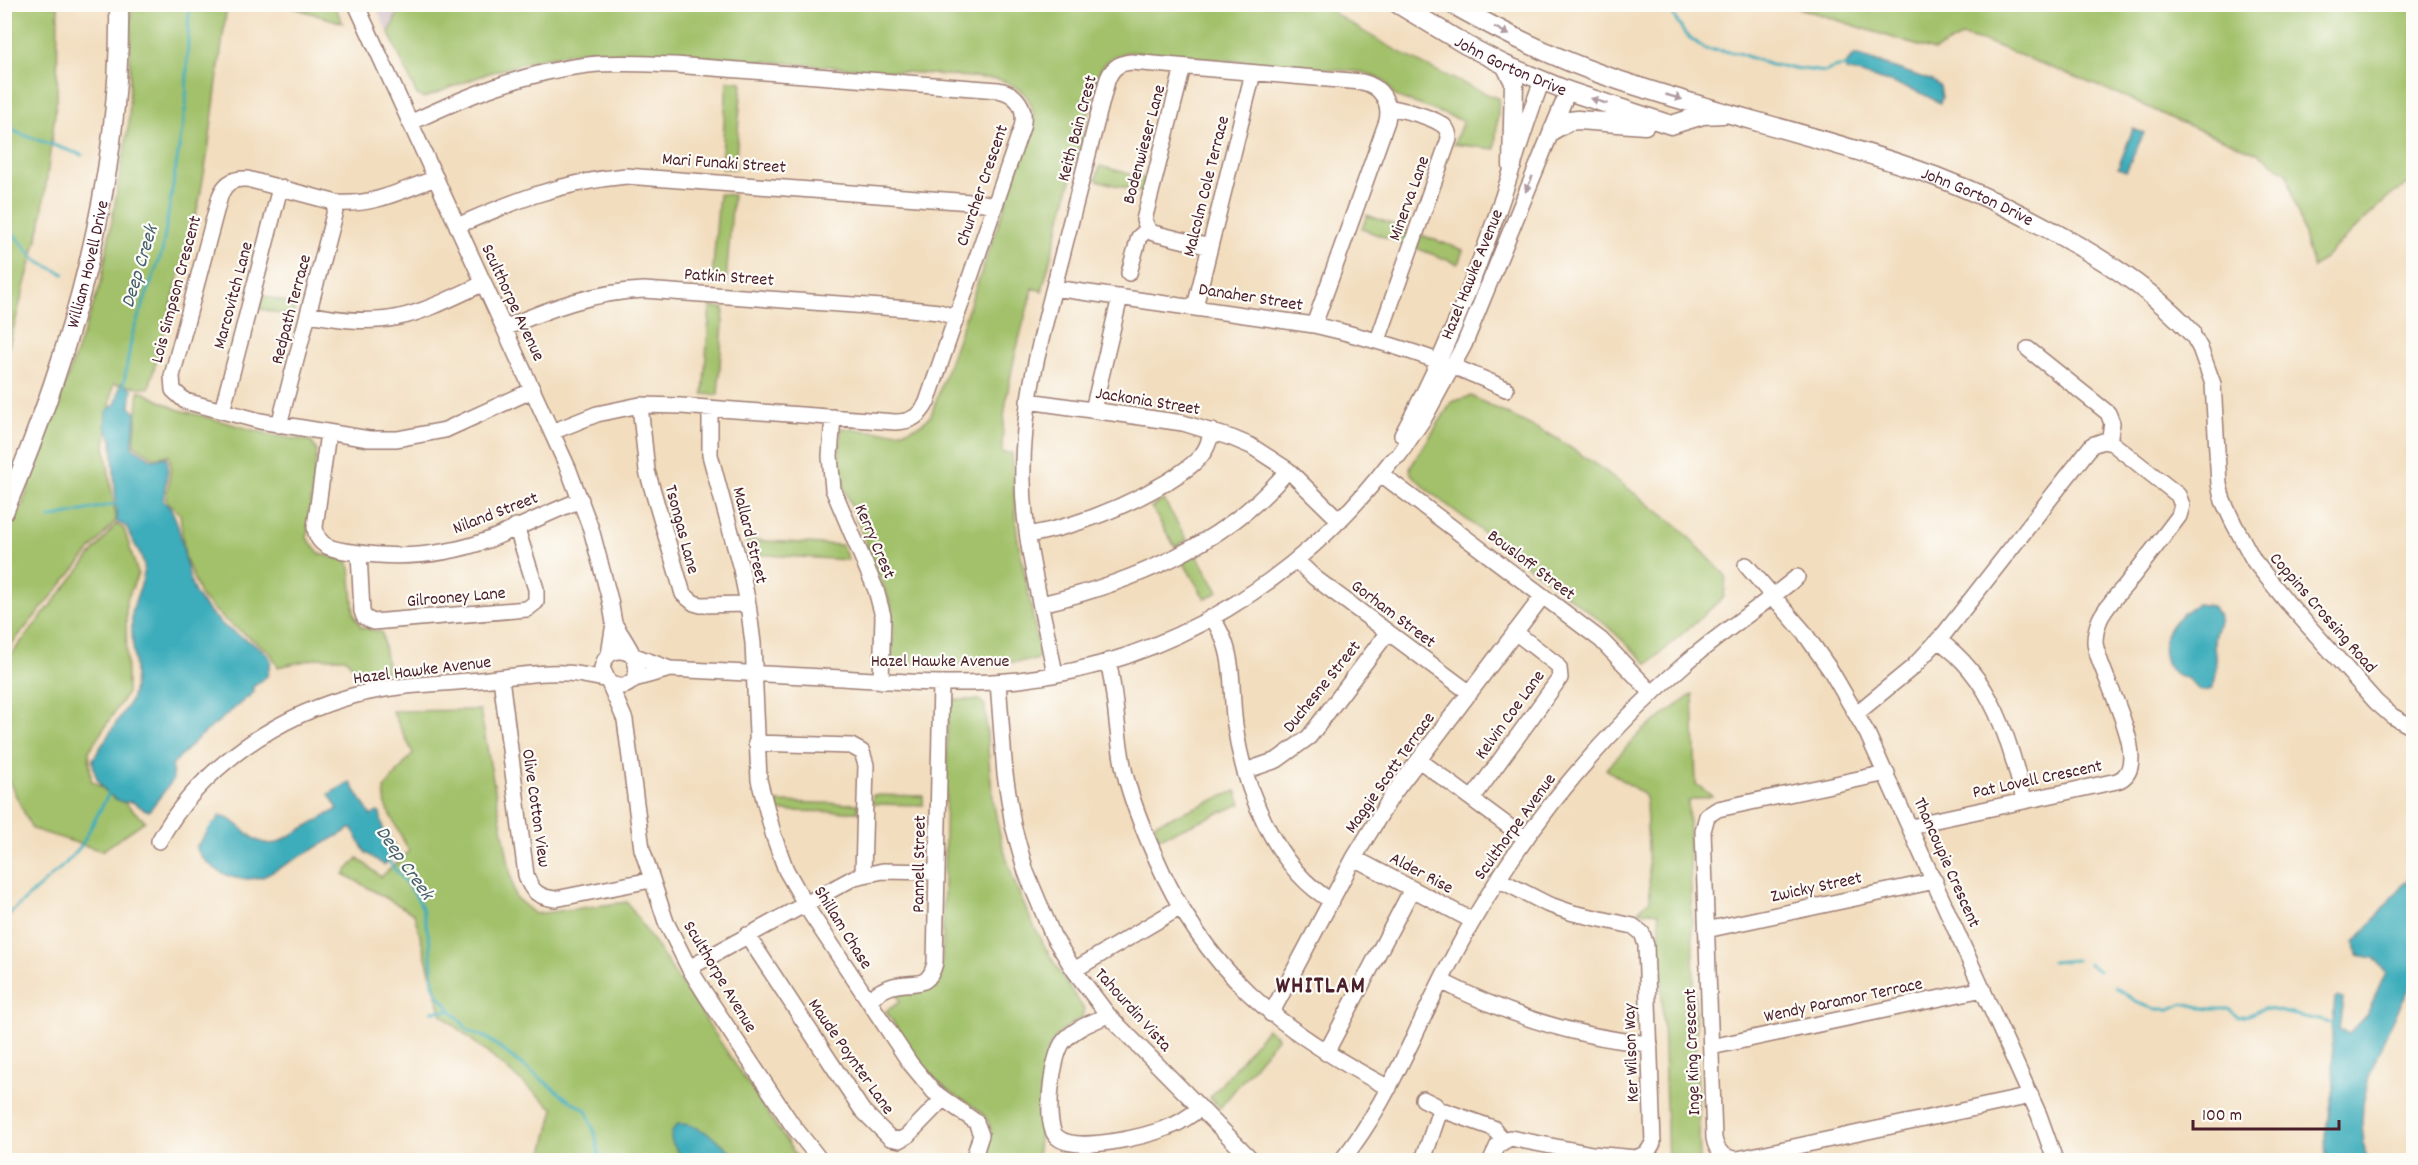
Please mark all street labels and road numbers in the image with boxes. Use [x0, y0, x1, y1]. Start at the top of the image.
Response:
street label: John Gorton Drive [1449, 31, 1570, 104]
street label: Keith Bain Crest [1052, 72, 1105, 185]
street label: Bodenwieser Lane [1118, 82, 1173, 207]
street label: Malcolm Cole Terrace [1178, 113, 1237, 260]
street label: Churcher Crescent [951, 121, 1016, 250]
street label: Mari Funaki Street [661, 148, 787, 181]
street label: Minerva Lane [1383, 153, 1437, 245]
street label: John Gorton Drive [1917, 162, 2037, 234]
street label: William Hovell Drive [62, 198, 117, 331]
street label: Hazel Hawke Avenue [1436, 206, 1511, 344]
street label: Lois Simpson Crescent [146, 213, 209, 366]
street label: Marcovitch Lane [208, 239, 261, 352]
street label: Sculthorpe Avenue [474, 240, 550, 366]
street label: Redpath Terrace [266, 252, 319, 367]
street label: Patkin Street [683, 263, 775, 294]
street label: Danaher Street [1197, 278, 1305, 319]
street label: Jackonia Street [1094, 382, 1202, 423]
street label: Tsongas Lane [657, 482, 704, 577]
street label: Mallard Street [724, 485, 773, 587]
street label: Niland Street [450, 486, 542, 542]
street label: Kerry Crest [847, 501, 901, 583]
street label: Bousloff Street [1481, 525, 1580, 608]
street label: Coppins Crossing Road [2263, 548, 2382, 680]
street label: Gorham Street [1345, 575, 1441, 655]
street label: Gilrooney Lane [406, 582, 507, 615]
street label: Duchesne Street [1278, 636, 1368, 739]
street label: Hazel Hawke Avenue [871, 650, 1009, 675]
street label: Hazel Hawke Avenue [352, 651, 493, 692]
street label: Kelvin Coe Lane [1470, 666, 1552, 765]
street label: Maggie Scott Terrace [1340, 708, 1442, 839]
street label: Olive Cotton View [514, 747, 555, 869]
street label: Pat Lovell Crescent [1970, 754, 2105, 806]
street label: Sculthorpe Avenue [1469, 769, 1563, 886]
street label: Thancoupie Crescent [1906, 794, 1986, 932]
street label: Pannell Street [907, 815, 934, 913]
street label: Alder Rise [1385, 847, 1457, 901]
street label: Zwicky Street [1769, 867, 1865, 910]
street label: Shillam Chase [806, 882, 877, 975]
street label: Sculthorpe Avenue [676, 917, 762, 1038]
street label: Tahourdin Vista [1088, 963, 1177, 1059]
street label: Wendy Paramor Terrace [1762, 972, 1925, 1030]
street label: Inge King Crescent [1679, 988, 1708, 1116]
street label: Maude Poynter Lane [801, 994, 899, 1121]
street label: Ker Wilson Way [1618, 1002, 1647, 1103]

